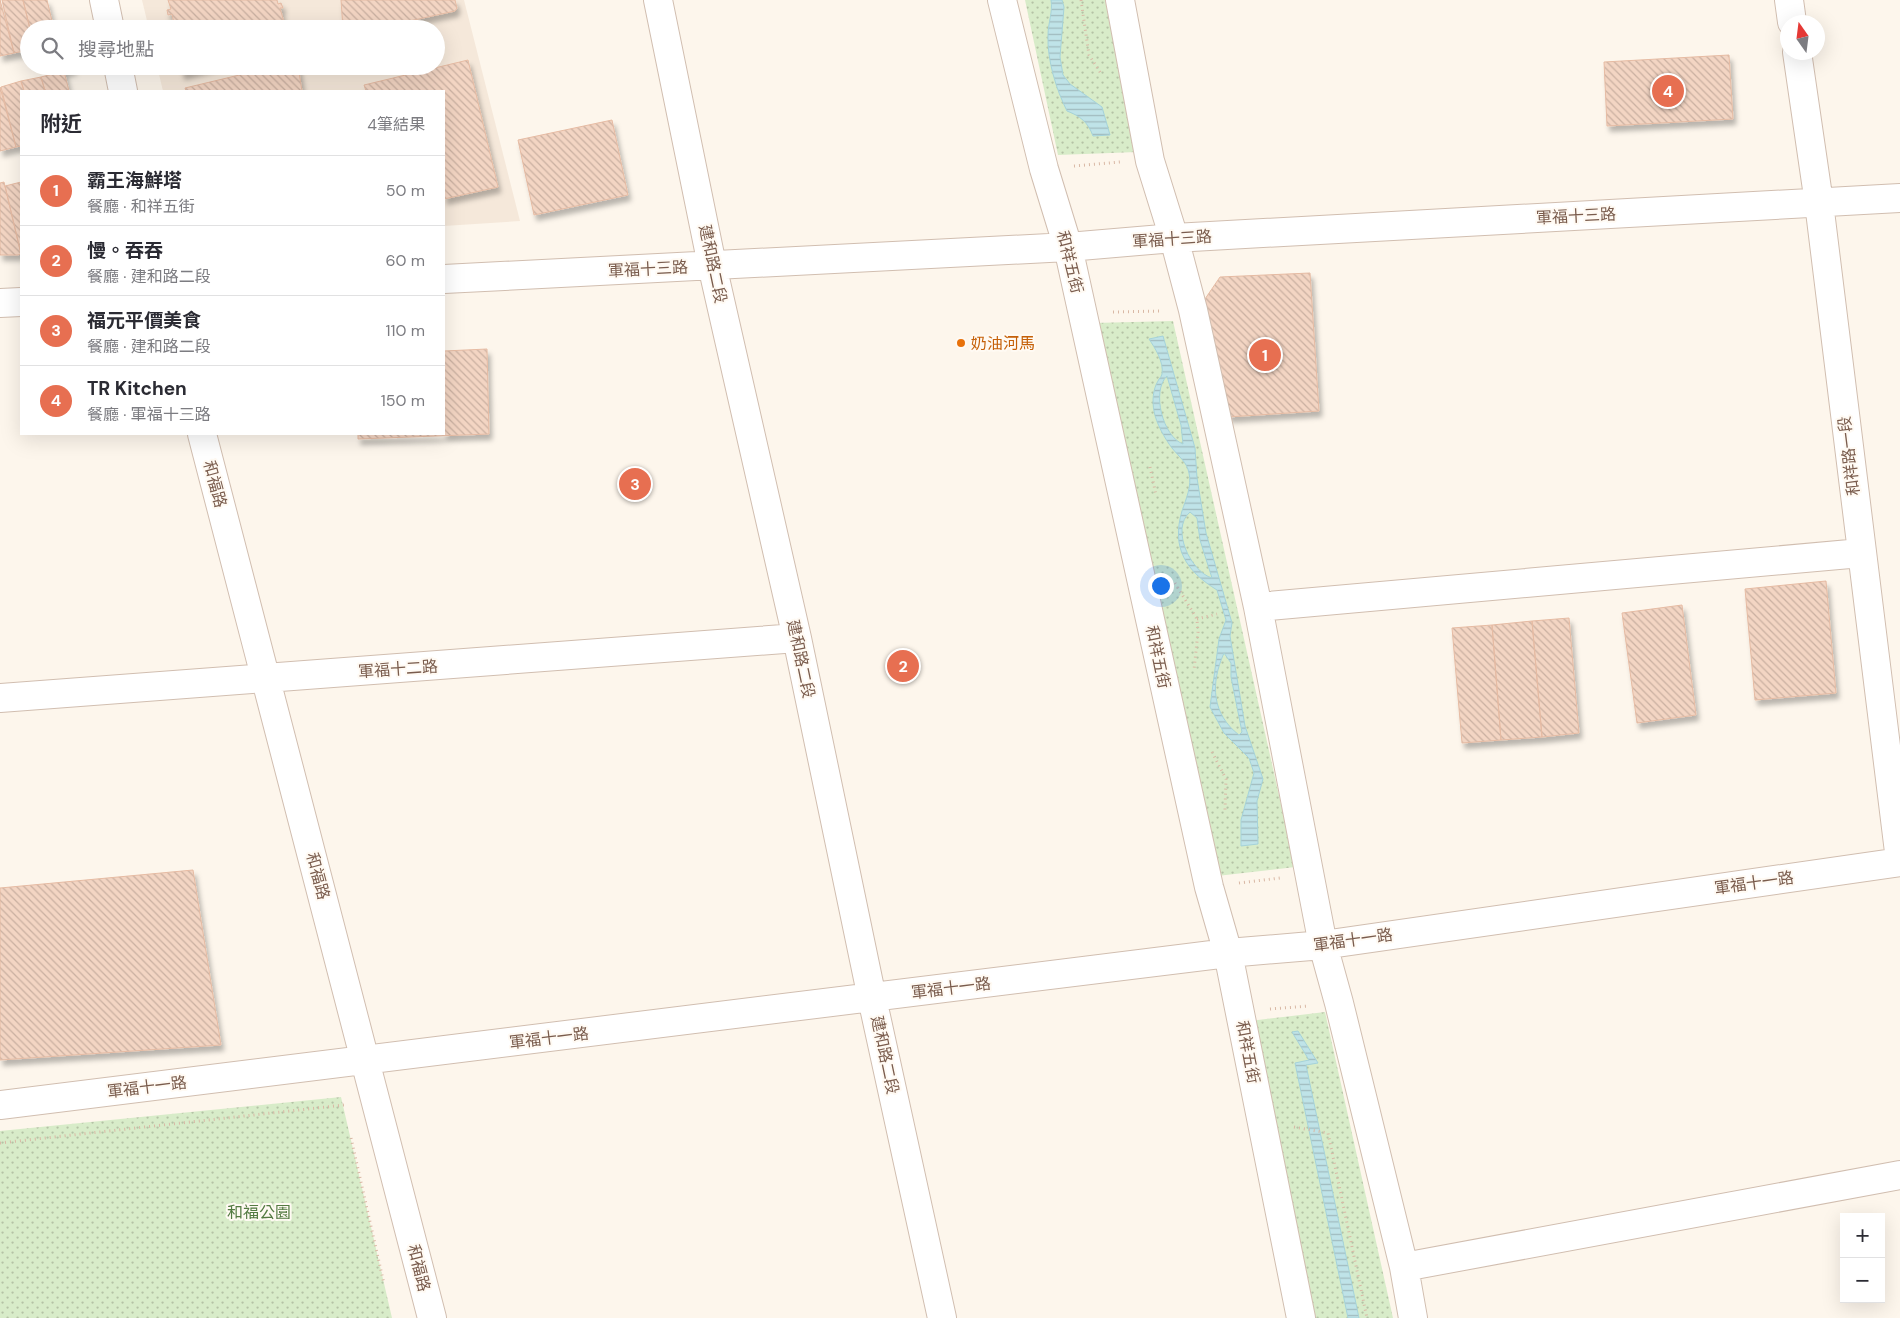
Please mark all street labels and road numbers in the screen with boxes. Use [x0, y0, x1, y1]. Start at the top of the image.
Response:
street label: 軍福十三路 [1535, 203, 1617, 229]
street label: 建和路二段 [694, 223, 732, 305]
street label: 軍福十三路 [1131, 226, 1213, 252]
street label: 和祥五街 [1052, 228, 1088, 296]
street label: 軍福十三路 [607, 256, 689, 282]
street label: 和祥路一段 [1834, 415, 1864, 497]
street label: 和福路 [199, 458, 231, 510]
street label: 建和路二段 [782, 618, 820, 700]
street label: 和祥五街 [1141, 624, 1175, 690]
street label: 軍福十二路 [357, 656, 439, 682]
street label: 和福路 [302, 850, 334, 902]
street label: 軍福十一路 [1713, 867, 1795, 899]
street label: 軍福十一路 [1312, 924, 1394, 956]
street label: 軍福十一路 [910, 973, 992, 1003]
street label: 建和路二段 [866, 1014, 904, 1096]
street label: 和祥五街 [1232, 1019, 1264, 1085]
street label: 軍福十一路 [508, 1023, 590, 1053]
street label: 軍福十一路 [106, 1072, 188, 1102]
street label: 和福路 [403, 1242, 435, 1294]

